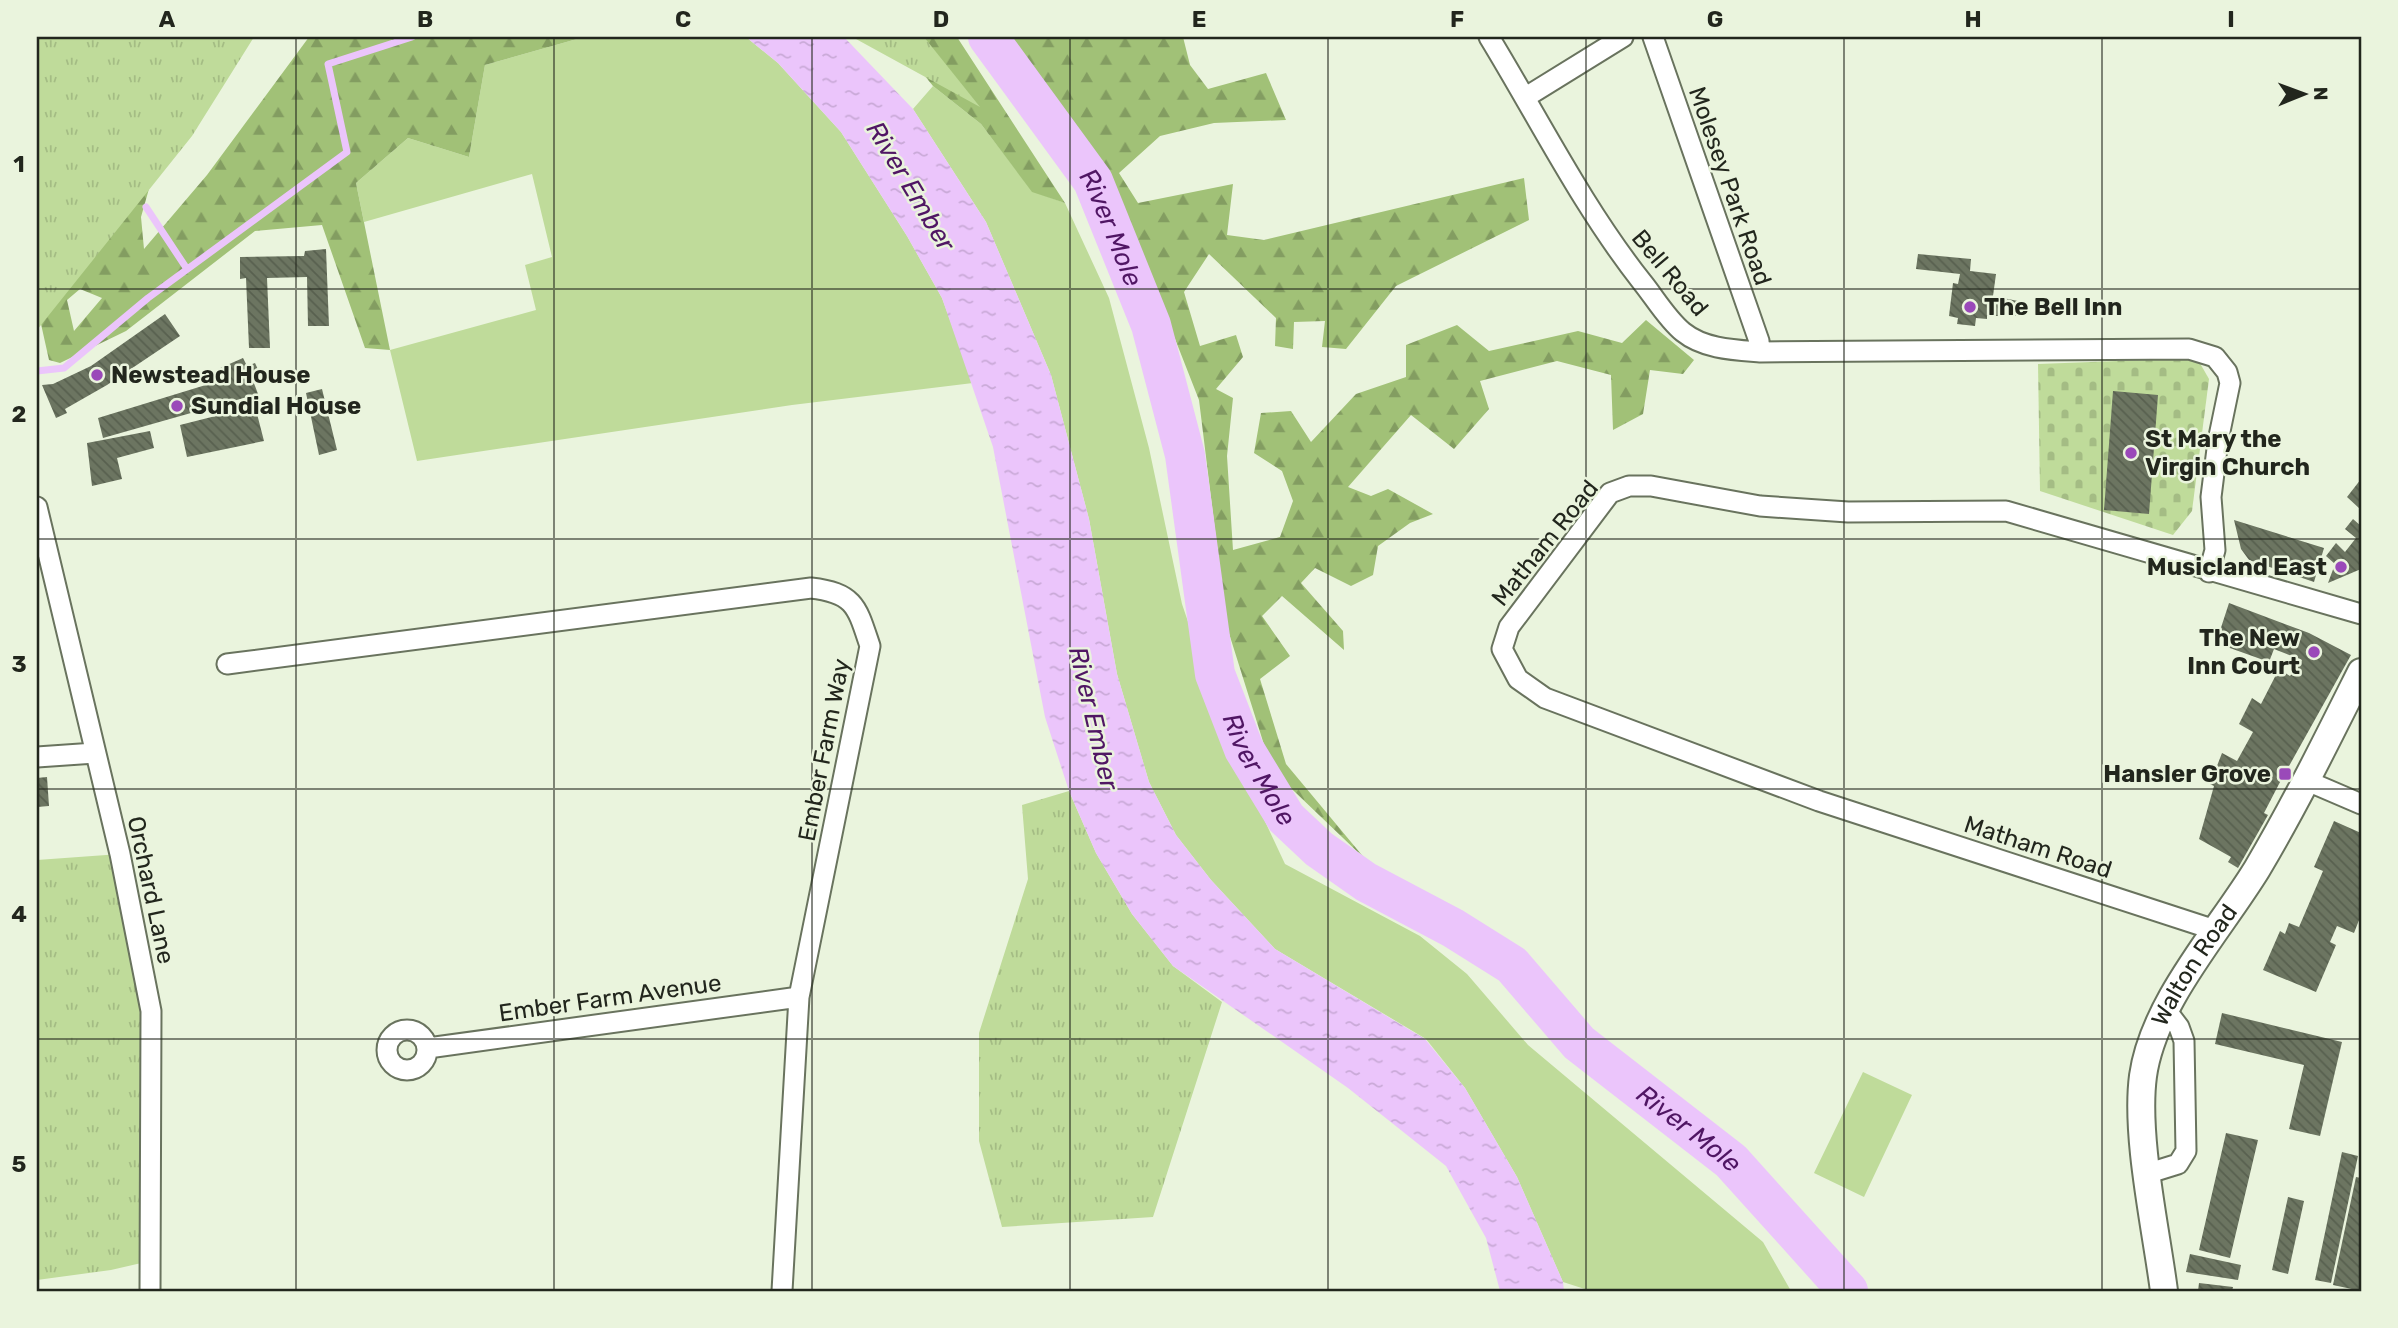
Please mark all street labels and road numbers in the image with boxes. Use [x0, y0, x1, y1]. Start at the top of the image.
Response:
street label: Molesey Park Road [1683, 83, 1777, 289]
street label: Bell Road [1626, 224, 1714, 322]
street label: Matham Road [1486, 475, 1604, 611]
street label: Ember Farm Way [793, 656, 855, 844]
street label: Matham Road [1961, 810, 2115, 884]
street label: Orchard Lane [122, 814, 180, 966]
street label: Walton Road [2146, 899, 2243, 1030]
street label: Ember Farm Avenue [497, 969, 723, 1027]

